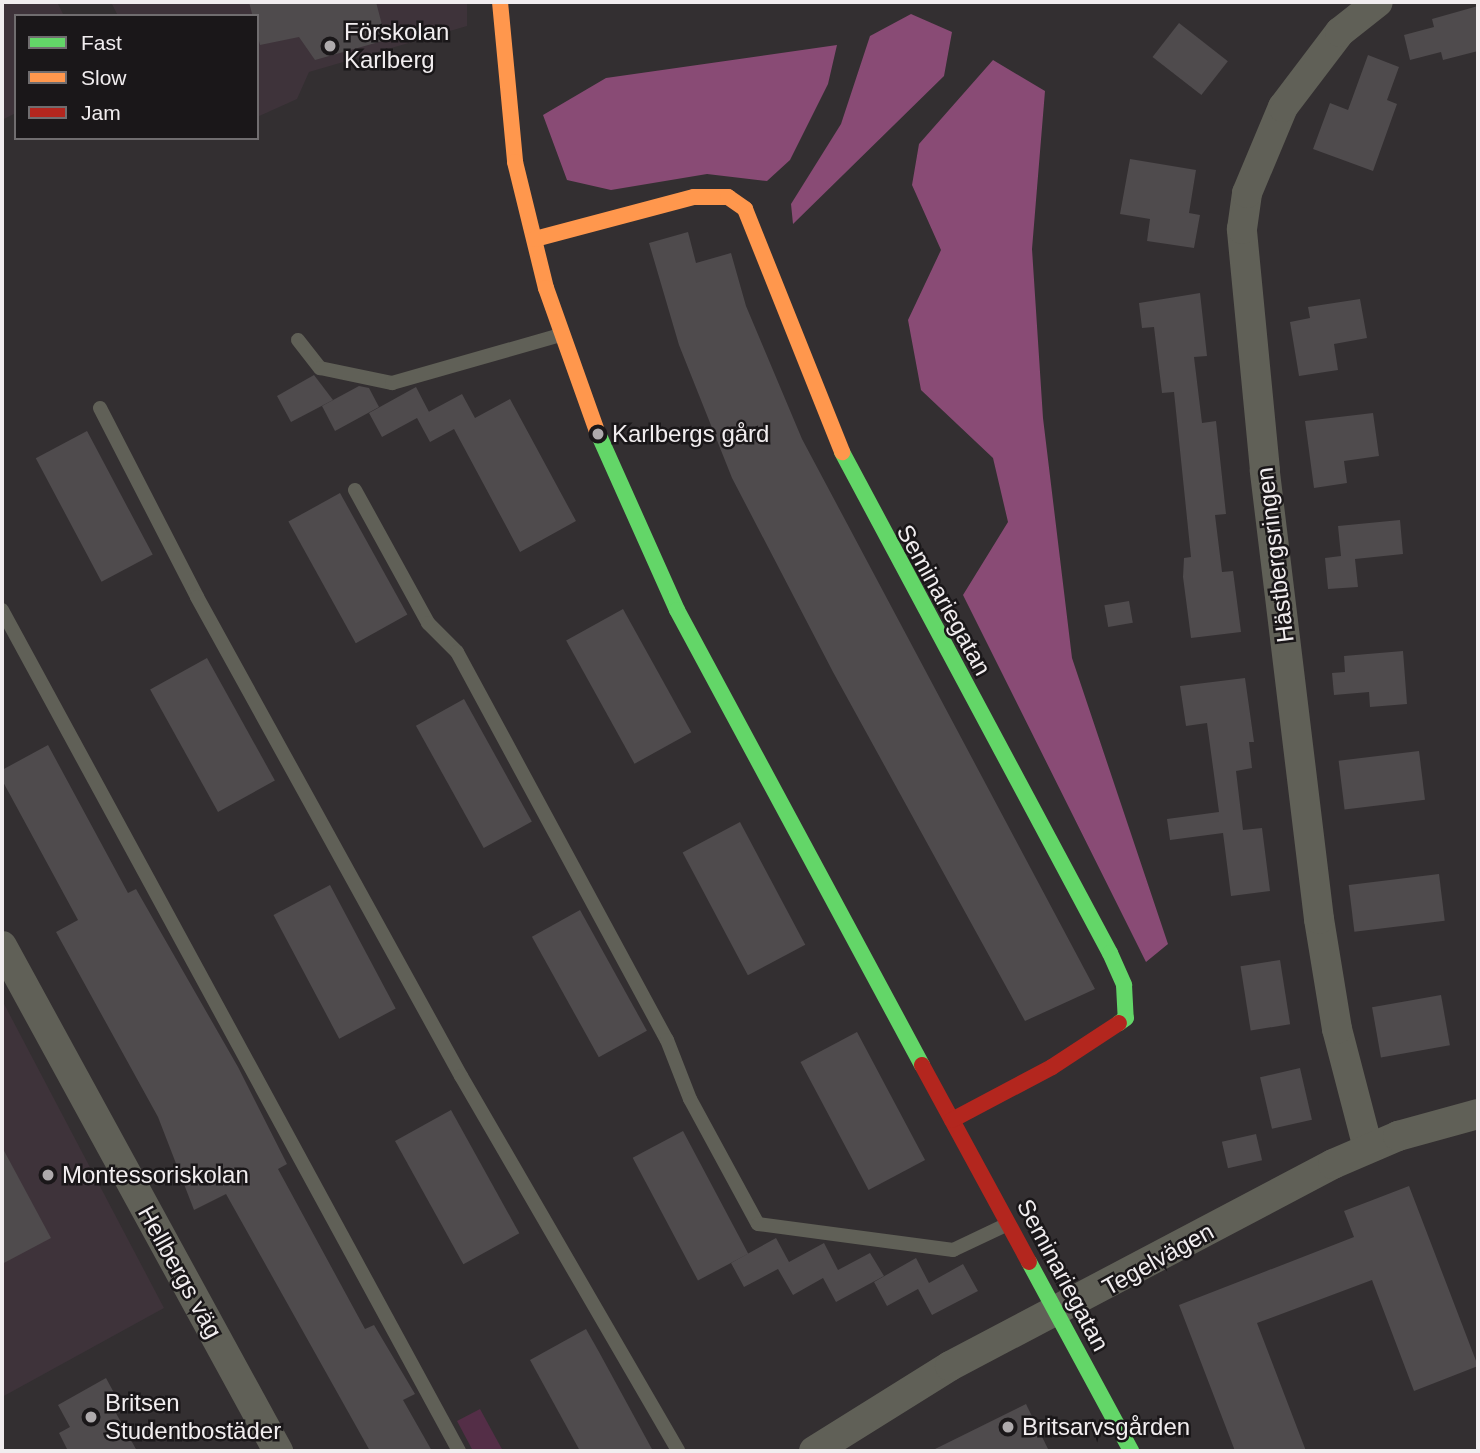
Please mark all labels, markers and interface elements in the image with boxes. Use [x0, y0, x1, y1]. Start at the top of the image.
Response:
legend [14, 14, 259, 140]
place label: Förskolan Karlberg [344, 18, 449, 74]
text: Fast [81, 31, 122, 54]
marker: Förskolan Karlberg [322, 38, 338, 54]
text: Slow [81, 66, 127, 89]
text: Jam [81, 101, 121, 124]
place label: Karlbergs gård [612, 420, 769, 448]
marker: Karlbergs gård [590, 426, 606, 442]
street label: Hästbergsringen [1250, 466, 1300, 644]
street label: Seminariegatan [891, 520, 997, 680]
place label: Montessoriskolan [62, 1161, 249, 1189]
marker: Montessoriskolan [40, 1167, 56, 1183]
street label: Seminariegatan [1011, 1194, 1115, 1356]
street label: Hellbergs väg [132, 1201, 228, 1343]
street label: Tegelvägen [1097, 1217, 1219, 1301]
place label: Britsen Studentbostäder [105, 1389, 281, 1445]
marker: Britsen Studentbostäder [83, 1409, 99, 1425]
place label: Britsarvsgården [1022, 1413, 1190, 1441]
marker: Britsarvsgården [1000, 1419, 1016, 1435]

